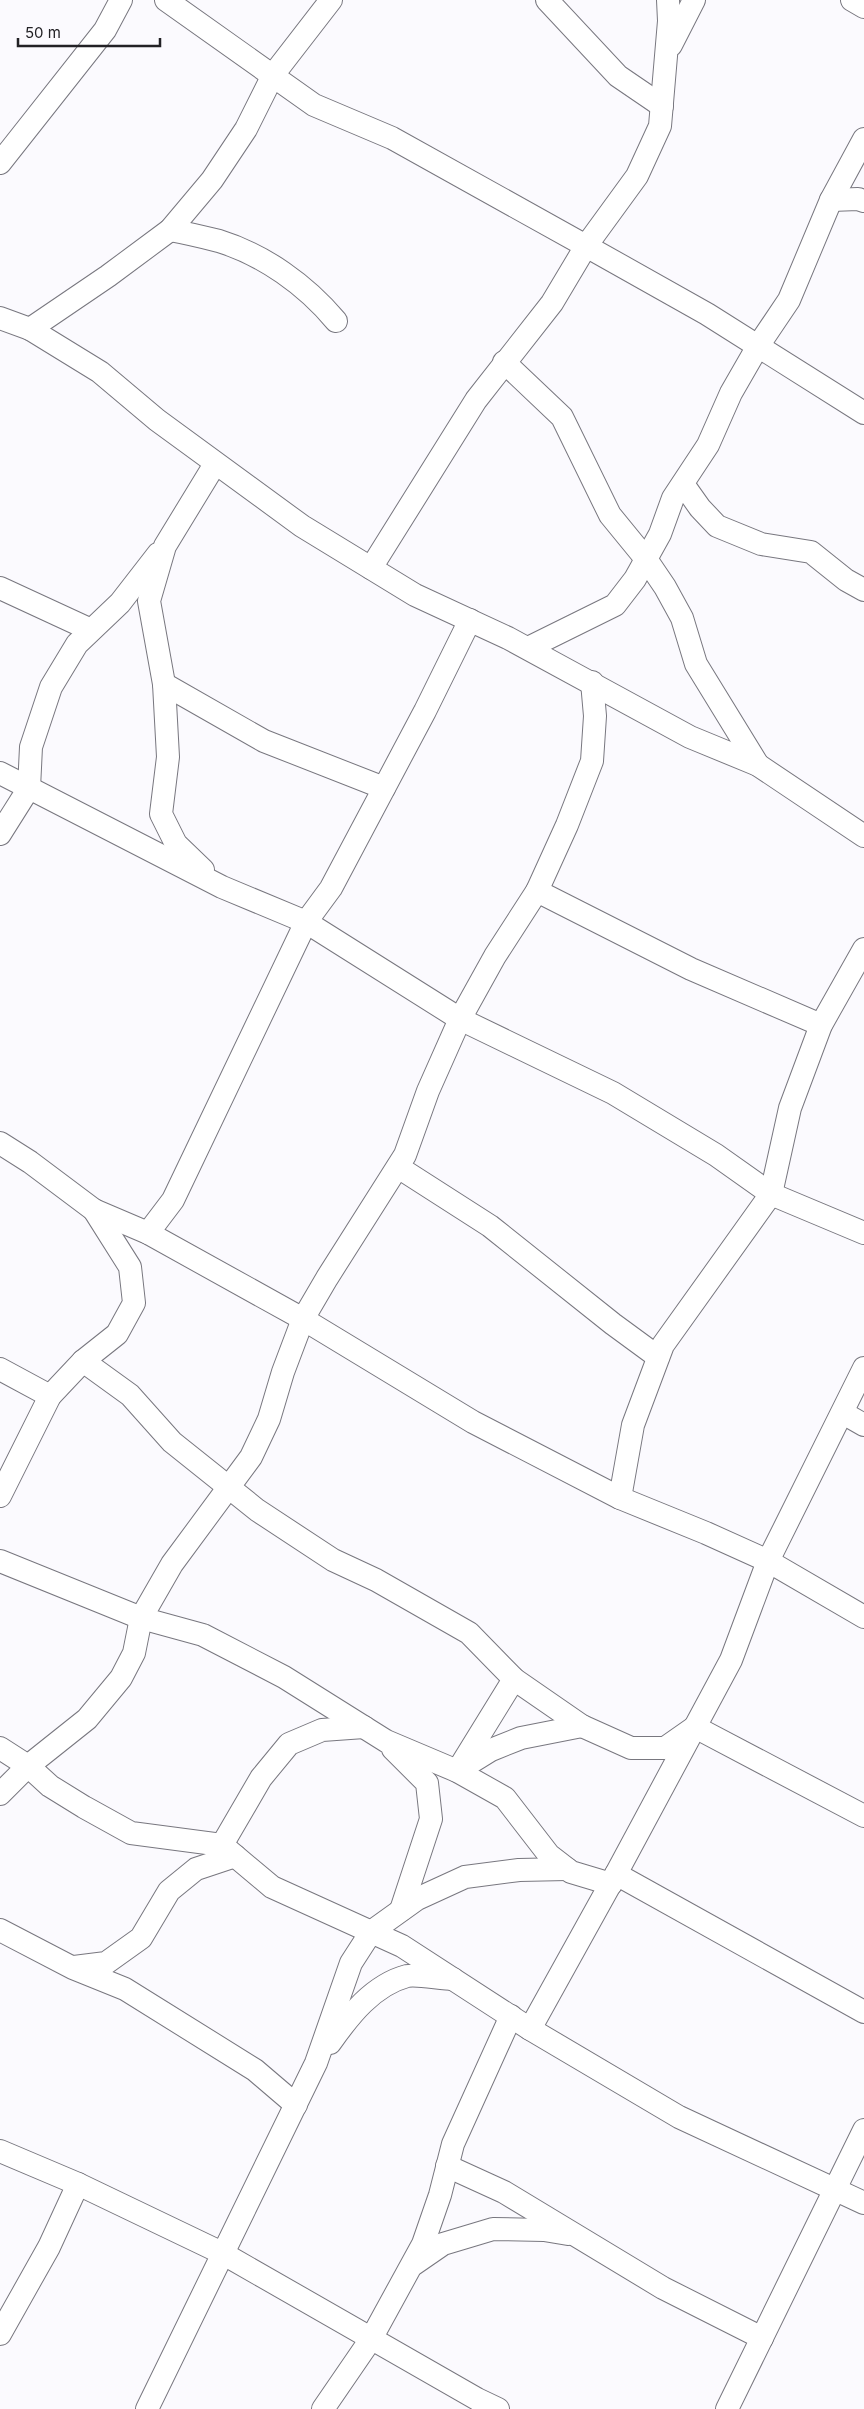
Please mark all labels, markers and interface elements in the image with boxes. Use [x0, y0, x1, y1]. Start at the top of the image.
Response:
scale bar [18, 15, 160, 47]
text: 50 m [25, 23, 61, 42]

